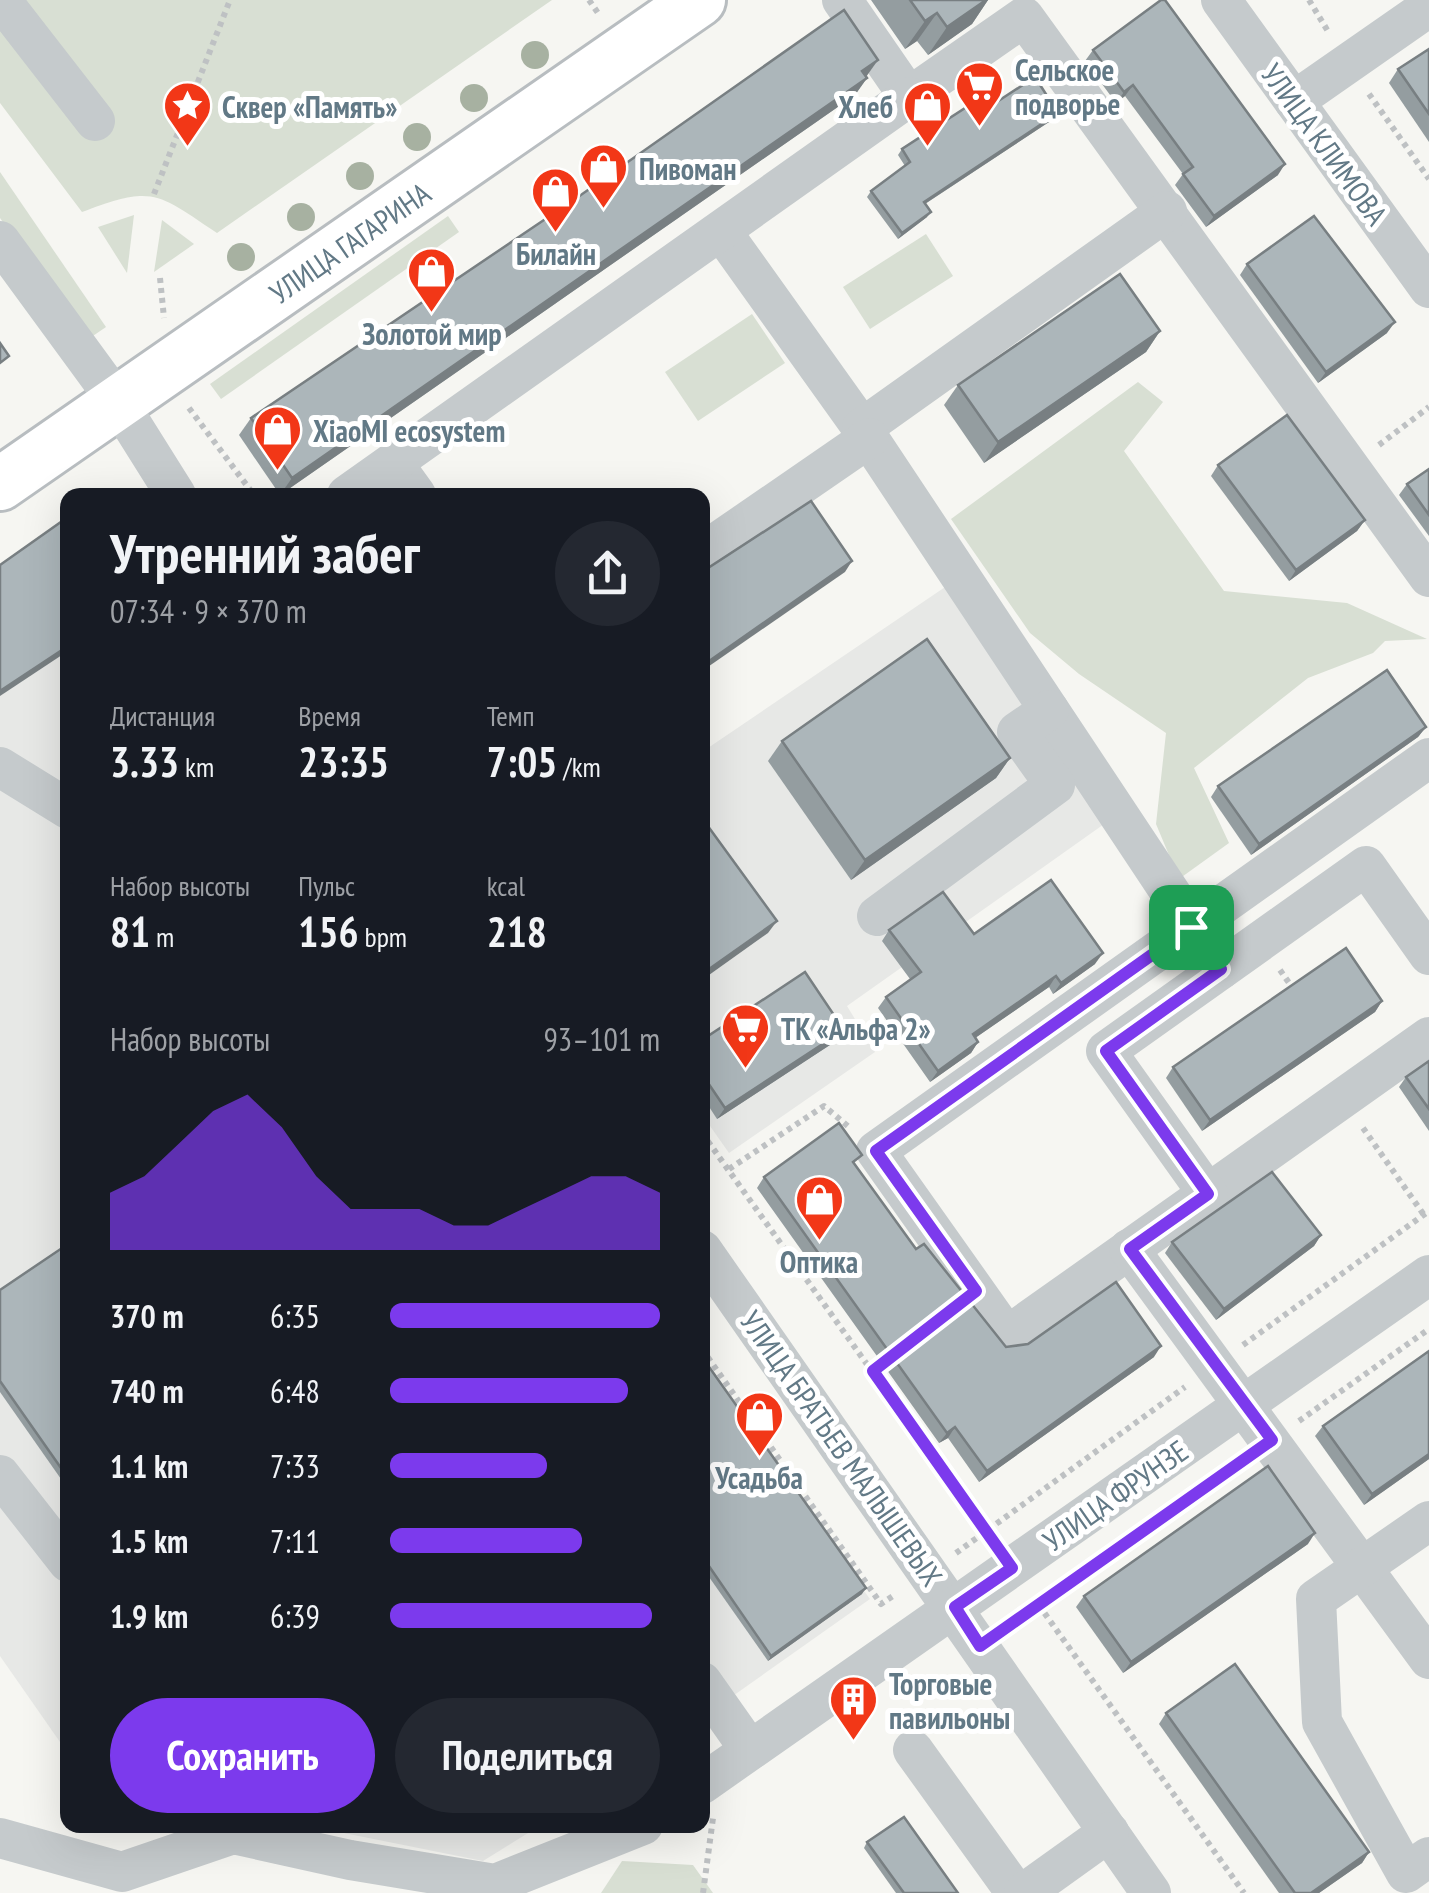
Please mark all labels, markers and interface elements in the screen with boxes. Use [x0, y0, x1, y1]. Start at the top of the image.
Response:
place label: Сельское подворье [1015, 50, 1120, 123]
street label: УЛИЦА КЛИМОВА [1253, 55, 1397, 233]
supermarket icon: Сельское подворье [954, 60, 1006, 128]
place icon: Сквер «Память» [161, 80, 213, 148]
shop icon: Хлеб [902, 80, 954, 148]
place label: Сквер «Память» [222, 87, 397, 126]
place label: Хлеб [838, 87, 893, 126]
shop icon: Пивоман [578, 142, 630, 210]
place label: Пивоман [639, 149, 736, 188]
shop icon: Билайн [530, 166, 582, 234]
street label: УЛИЦА ГАГАРИНА [261, 172, 438, 311]
place label: Билайн [516, 234, 596, 273]
shop icon: Золотой мир [406, 246, 458, 314]
place label: Золотой мир [362, 314, 502, 353]
shop icon: XiaoMI ecosystem [252, 404, 304, 472]
place label: XiaoMI ecosystem [313, 411, 505, 450]
text: Утренний забег [110, 517, 420, 588]
button: share [555, 521, 660, 626]
text: 07:34 · 9 × 370 m [110, 590, 307, 632]
text: Дистанция [110, 697, 215, 734]
text: Время [298, 697, 361, 734]
text: Темп [487, 697, 535, 734]
text: 3.33 [110, 734, 179, 789]
text: 23:35 [298, 734, 389, 789]
text: 7:05 [487, 734, 557, 789]
text: km [179, 748, 214, 785]
text: /km [557, 748, 601, 785]
text: Набор высоты [110, 867, 250, 904]
text: Пульс [298, 867, 355, 904]
text: kcal [487, 867, 525, 904]
pin [1149, 885, 1234, 970]
icon: arrive [1164, 900, 1219, 955]
text: 81 [110, 904, 150, 959]
text: 156 [298, 904, 359, 959]
text: 218 [487, 904, 547, 959]
text: m [150, 918, 174, 955]
text: bpm [359, 918, 407, 955]
supermarket icon: ТК «Альфа 2» [720, 1002, 772, 1070]
place label: ТК «Альфа 2» [781, 1009, 931, 1048]
text: Набор высоты [110, 1018, 270, 1060]
text: 93–101 m [543, 1018, 660, 1060]
shop icon: Оптика [793, 1174, 845, 1242]
place label: Оптика [780, 1242, 858, 1281]
text: 370 m [110, 1295, 184, 1337]
text: 6:35 [270, 1295, 320, 1337]
street label: УЛИЦА БРАТЬЕВ МАЛЫШЕВЫХ [732, 1303, 952, 1593]
text: 740 m [110, 1370, 184, 1412]
text: 6:48 [270, 1370, 320, 1412]
shop icon: Усадьба [733, 1390, 785, 1458]
street label: УЛИЦА ФРУНЗЕ [1035, 1431, 1195, 1559]
text: 1.1 km [110, 1445, 188, 1487]
text: 7:33 [270, 1445, 320, 1487]
place label: Усадьба [714, 1458, 803, 1497]
text: 1.5 km [110, 1520, 188, 1562]
text: 7:11 [270, 1520, 320, 1562]
text: 1.9 km [110, 1595, 188, 1637]
text: 6:39 [270, 1595, 320, 1637]
place label: Торговые павильоны [889, 1664, 1010, 1737]
building icon: Торговые павильоны [828, 1674, 880, 1742]
button: Сохранить [110, 1698, 375, 1813]
button: Поделиться [395, 1698, 660, 1813]

